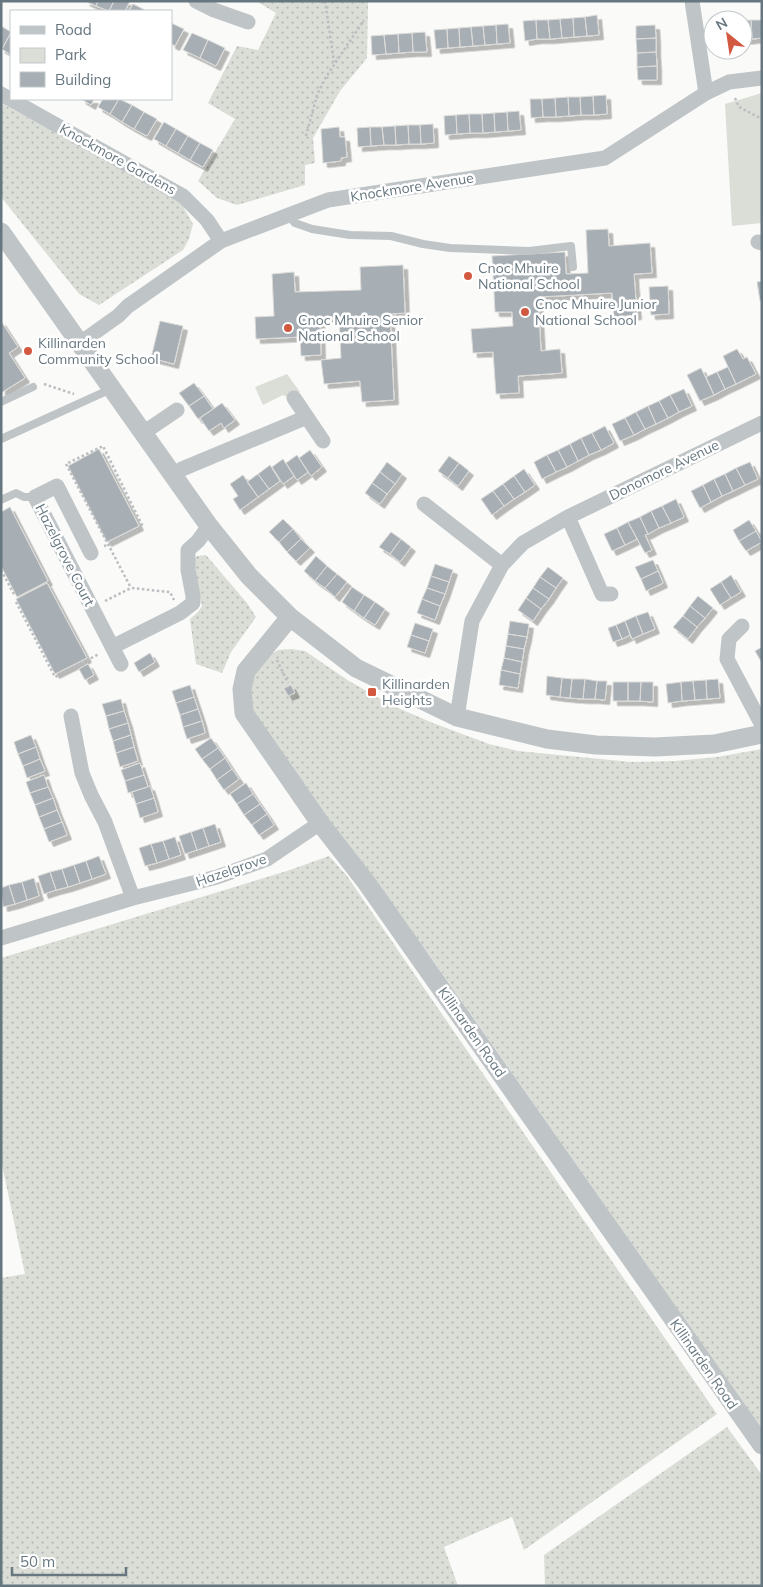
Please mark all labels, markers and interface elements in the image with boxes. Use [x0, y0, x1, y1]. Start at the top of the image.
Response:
legend [10, 10, 172, 100]
north arrow [703, 10, 753, 60]
text: N [712, 13, 731, 34]
text: Road [55, 20, 92, 39]
text: Park [55, 45, 87, 64]
text: Building [55, 70, 111, 89]
street label: Knockmore Gardens [57, 119, 179, 199]
street label: Knockmore Avenue [349, 168, 475, 206]
place label: Cnoc Mhuire National School [478, 259, 580, 293]
marker: Cnoc Mhuire National School [462, 270, 474, 282]
place label: Cnoc Mhuire Junior National School [535, 295, 657, 329]
marker: Cnoc Mhuire Junior National School [519, 306, 531, 318]
place label: Cnoc Mhuire Senior National School [298, 311, 424, 345]
marker: Cnoc Mhuire Senior National School [282, 322, 294, 334]
place label: Killinarden Community School [38, 334, 159, 368]
marker: Killinarden Community School [22, 345, 34, 357]
street label: Donomore Avenue [606, 436, 722, 504]
street label: Hazelgrove Court [31, 501, 99, 609]
place label: Killinarden Heights [382, 675, 450, 709]
marker: Killinarden Heights [366, 686, 378, 698]
street label: Hazelgrove [193, 850, 269, 890]
street label: Killinarden Road [434, 983, 510, 1081]
street label: Killinarden Road [666, 1315, 742, 1413]
scale bar [12, 1544, 126, 1576]
text: 50 m [20, 1552, 55, 1571]

